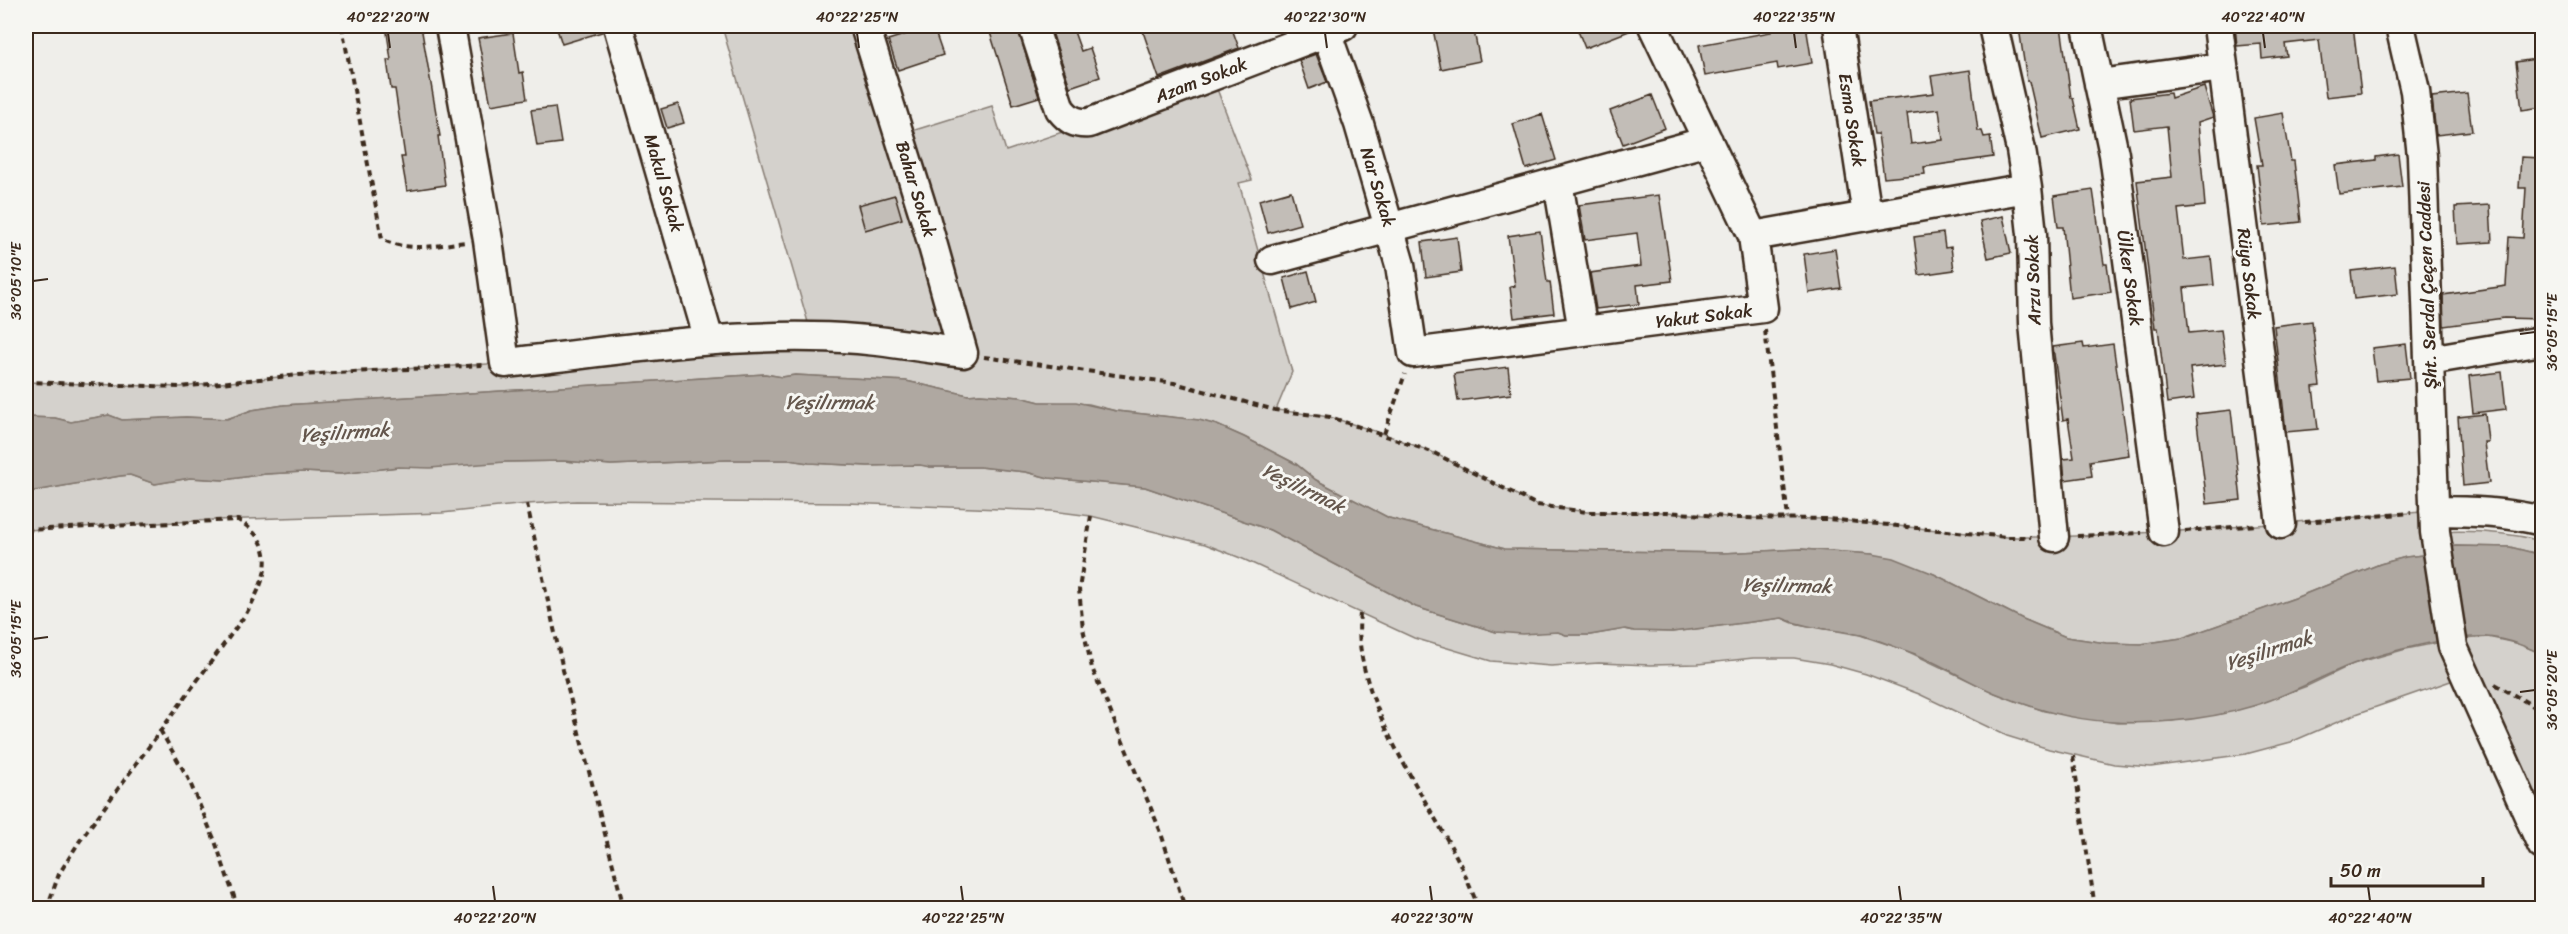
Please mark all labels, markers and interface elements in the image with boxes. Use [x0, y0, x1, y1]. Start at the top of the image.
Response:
text: 40°22'20"N [347, 4, 430, 30]
text: 40°22'25"N [816, 4, 899, 30]
text: 40°22'30"N [1284, 4, 1367, 30]
text: 40°22'35"N [1753, 4, 1836, 30]
text: 40°22'40"N [2221, 4, 2305, 30]
street label: Azam Sokak [1149, 48, 1252, 113]
street label: Esma Sokak [1829, 71, 1875, 170]
street label: Makul Sokak [635, 130, 693, 236]
street label: Bahar Sokak [886, 137, 946, 242]
street label: Nar Sokak [1351, 143, 1405, 231]
street label: Şht. Serdal Çeçen Caddesi [2407, 180, 2447, 389]
street label: Rüya Sokak [2227, 226, 2271, 322]
street label: Ülker Sokak [2107, 228, 2153, 328]
street label: Arzu Sokak [2015, 234, 2051, 327]
text: 36°05'10"E [3, 240, 29, 320]
text: 36°05'15"E [2539, 292, 2565, 371]
street label: Yakut Sokak [1654, 294, 1755, 338]
water label: Yeşilırmak [785, 385, 876, 420]
water label: Yeşilırmak [299, 412, 392, 453]
water label: Yeşilırmak [1256, 453, 1353, 524]
water label: Yeşilırmak [1742, 567, 1833, 604]
text: 36°05'15"E [3, 599, 29, 678]
water label: Yeşilırmak [2221, 620, 2318, 681]
text: 36°05'20"E [2539, 648, 2565, 730]
scale bar [2331, 850, 2482, 888]
text: 50 m [2340, 855, 2381, 887]
text: 40°22'20"N [454, 905, 537, 931]
text: 40°22'25"N [922, 905, 1005, 931]
text: 40°22'30"N [1391, 905, 1474, 931]
text: 40°22'35"N [1860, 905, 1943, 931]
text: 40°22'40"N [2328, 905, 2412, 931]

